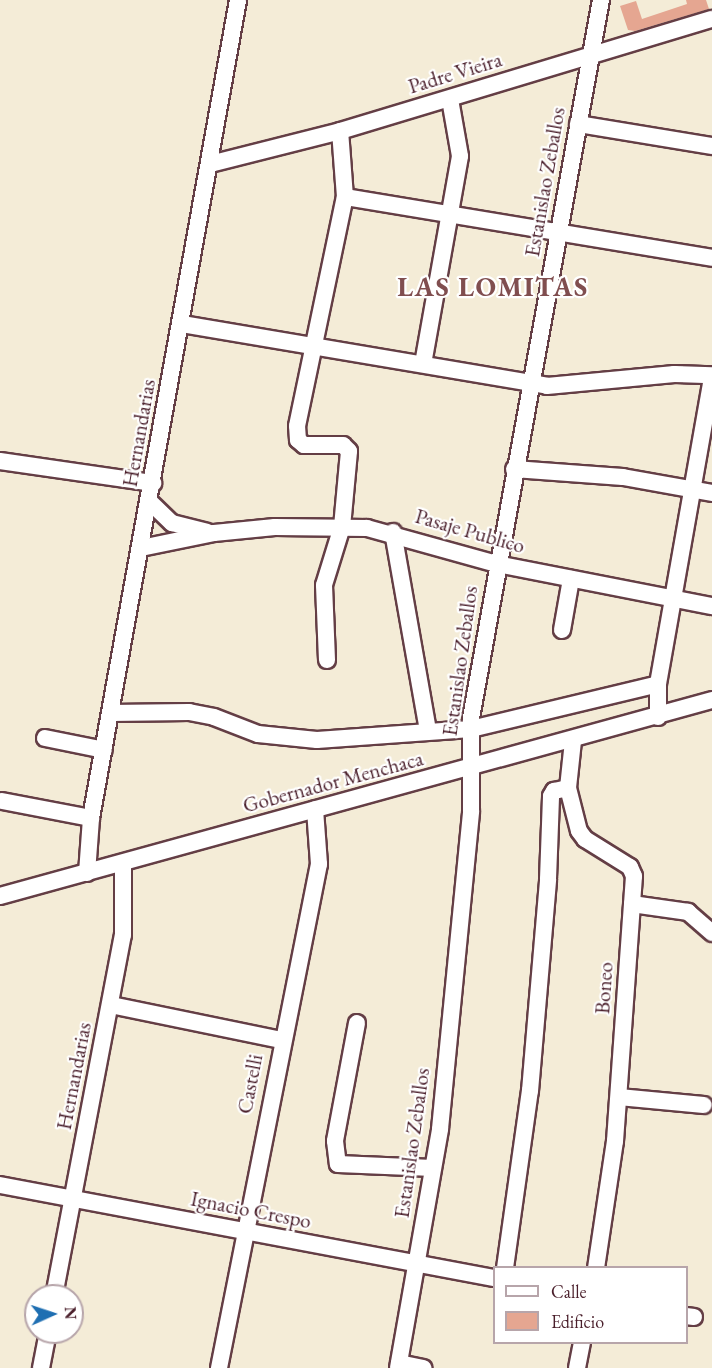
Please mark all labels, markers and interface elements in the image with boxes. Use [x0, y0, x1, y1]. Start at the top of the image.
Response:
street label: Padre Vieira [405, 47, 505, 99]
street label: Estanislao Zeballos [519, 105, 571, 259]
district label: LAS LOMITAS [397, 271, 589, 303]
street label: Hernandarias [117, 377, 161, 489]
street label: Pasaje Publico [412, 503, 528, 559]
street label: Estanislao Zeballos [437, 584, 483, 738]
street label: Gobernador Menchaca [240, 746, 426, 818]
street label: Boneo [590, 961, 618, 1015]
street label: Hernandarias [51, 1020, 97, 1132]
street label: Castelli [232, 1052, 268, 1116]
street label: Estanislao Zeballos [389, 1066, 435, 1220]
street label: Ignacio Crespo [189, 1186, 313, 1234]
legend [493, 1266, 688, 1344]
text: Calle [551, 1280, 587, 1303]
north arrow [24, 1284, 84, 1344]
text: N [60, 1306, 81, 1320]
text: Edificio [551, 1310, 604, 1333]

